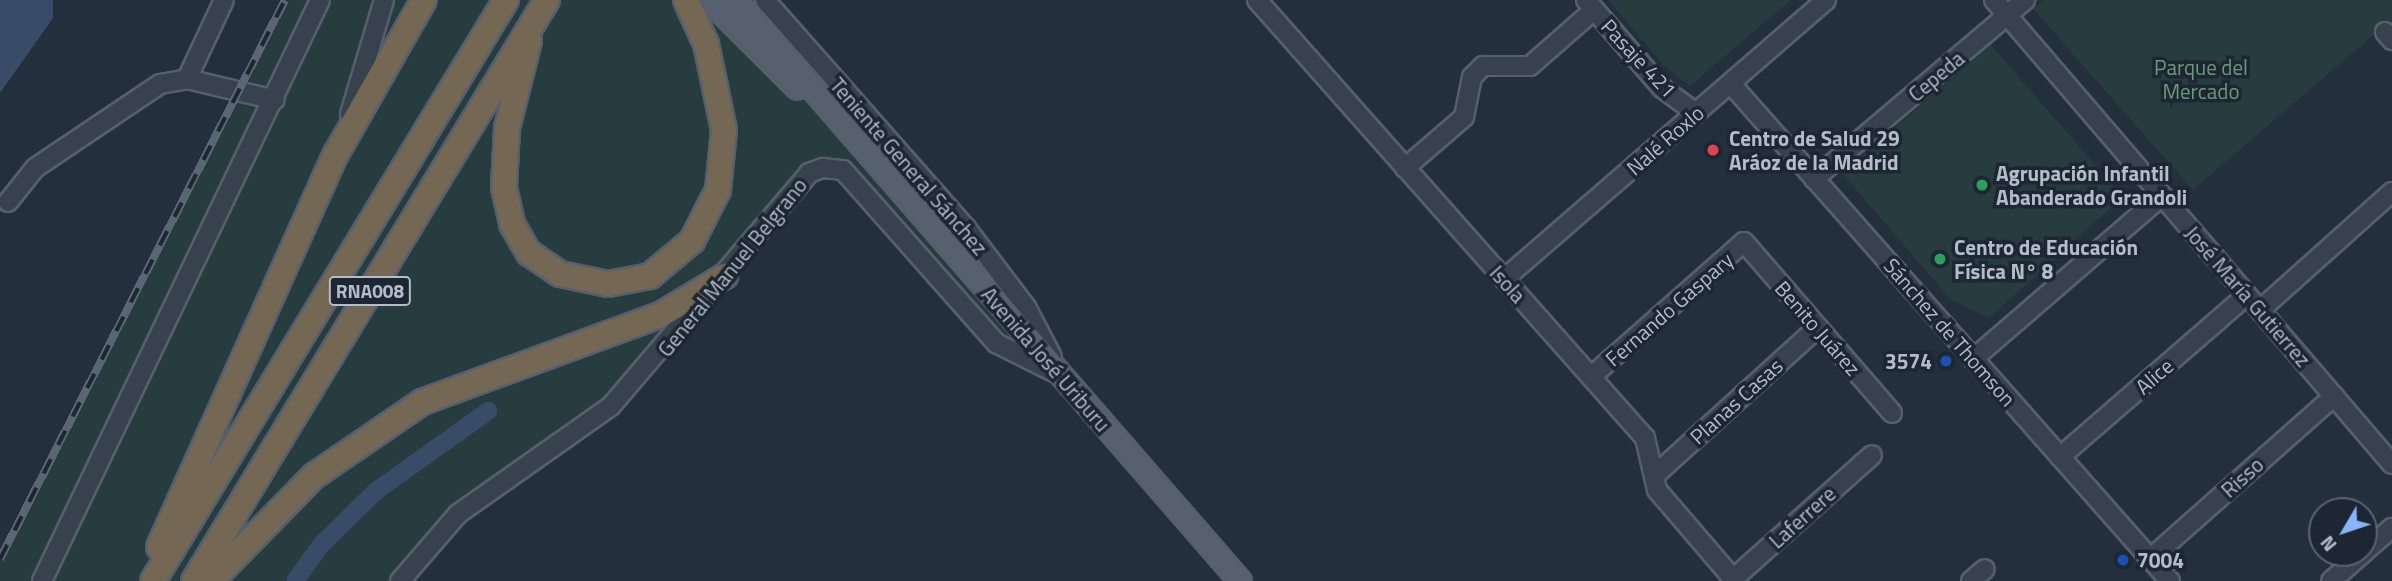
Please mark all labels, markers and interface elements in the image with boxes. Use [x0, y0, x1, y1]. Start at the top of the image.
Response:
street label: Pasaje 421 [1596, 13, 1682, 103]
street label: Cepeda [1903, 45, 1969, 107]
park label: Parque del Mercado [2154, 54, 2248, 104]
street label: Teniente General Sánchez [825, 72, 993, 260]
street label: Nalé Roxlo [1621, 100, 1709, 180]
place label: Centro de Salud 29 Aráoz de la Madrid [1729, 125, 1900, 175]
marker: Centro de Salud 29 Aráoz de la Madrid [1703, 140, 1723, 160]
place label: Agrupación Infantil Abanderado Grandoli [1996, 160, 2187, 210]
street label: General Manuel Belgrano [652, 173, 812, 361]
marker: Agrupación Infantil Abanderado Grandoli [1974, 177, 1990, 193]
street label: José María Gutierrez [2180, 220, 2316, 372]
place label: Centro de Educación Física N° 8 [1954, 234, 2138, 284]
street label: Fernando Gaspary [1600, 247, 1738, 371]
marker: Centro de Educación Física N° 8 [1932, 251, 1948, 267]
street label: Sánchez de Thomson [1879, 253, 2021, 411]
street label: Isola [1485, 260, 1531, 308]
street label: Benito Juárez [1770, 275, 1866, 381]
road number: RNA008 [328, 276, 412, 306]
street label: Avenida José Uriburu [977, 282, 1115, 436]
place label: 3574 [1885, 348, 1932, 374]
street label: Planas Casas [1684, 353, 1788, 449]
marker: 3574 [1938, 353, 1954, 369]
street label: Alice [2130, 353, 2178, 399]
street label: Risso [2216, 452, 2268, 502]
street label: Laferrere [1764, 481, 1840, 553]
north arrow [2308, 497, 2378, 567]
text: N [2312, 530, 2343, 559]
place label: 7004 [2137, 547, 2184, 573]
marker: 7004 [2115, 552, 2131, 568]

